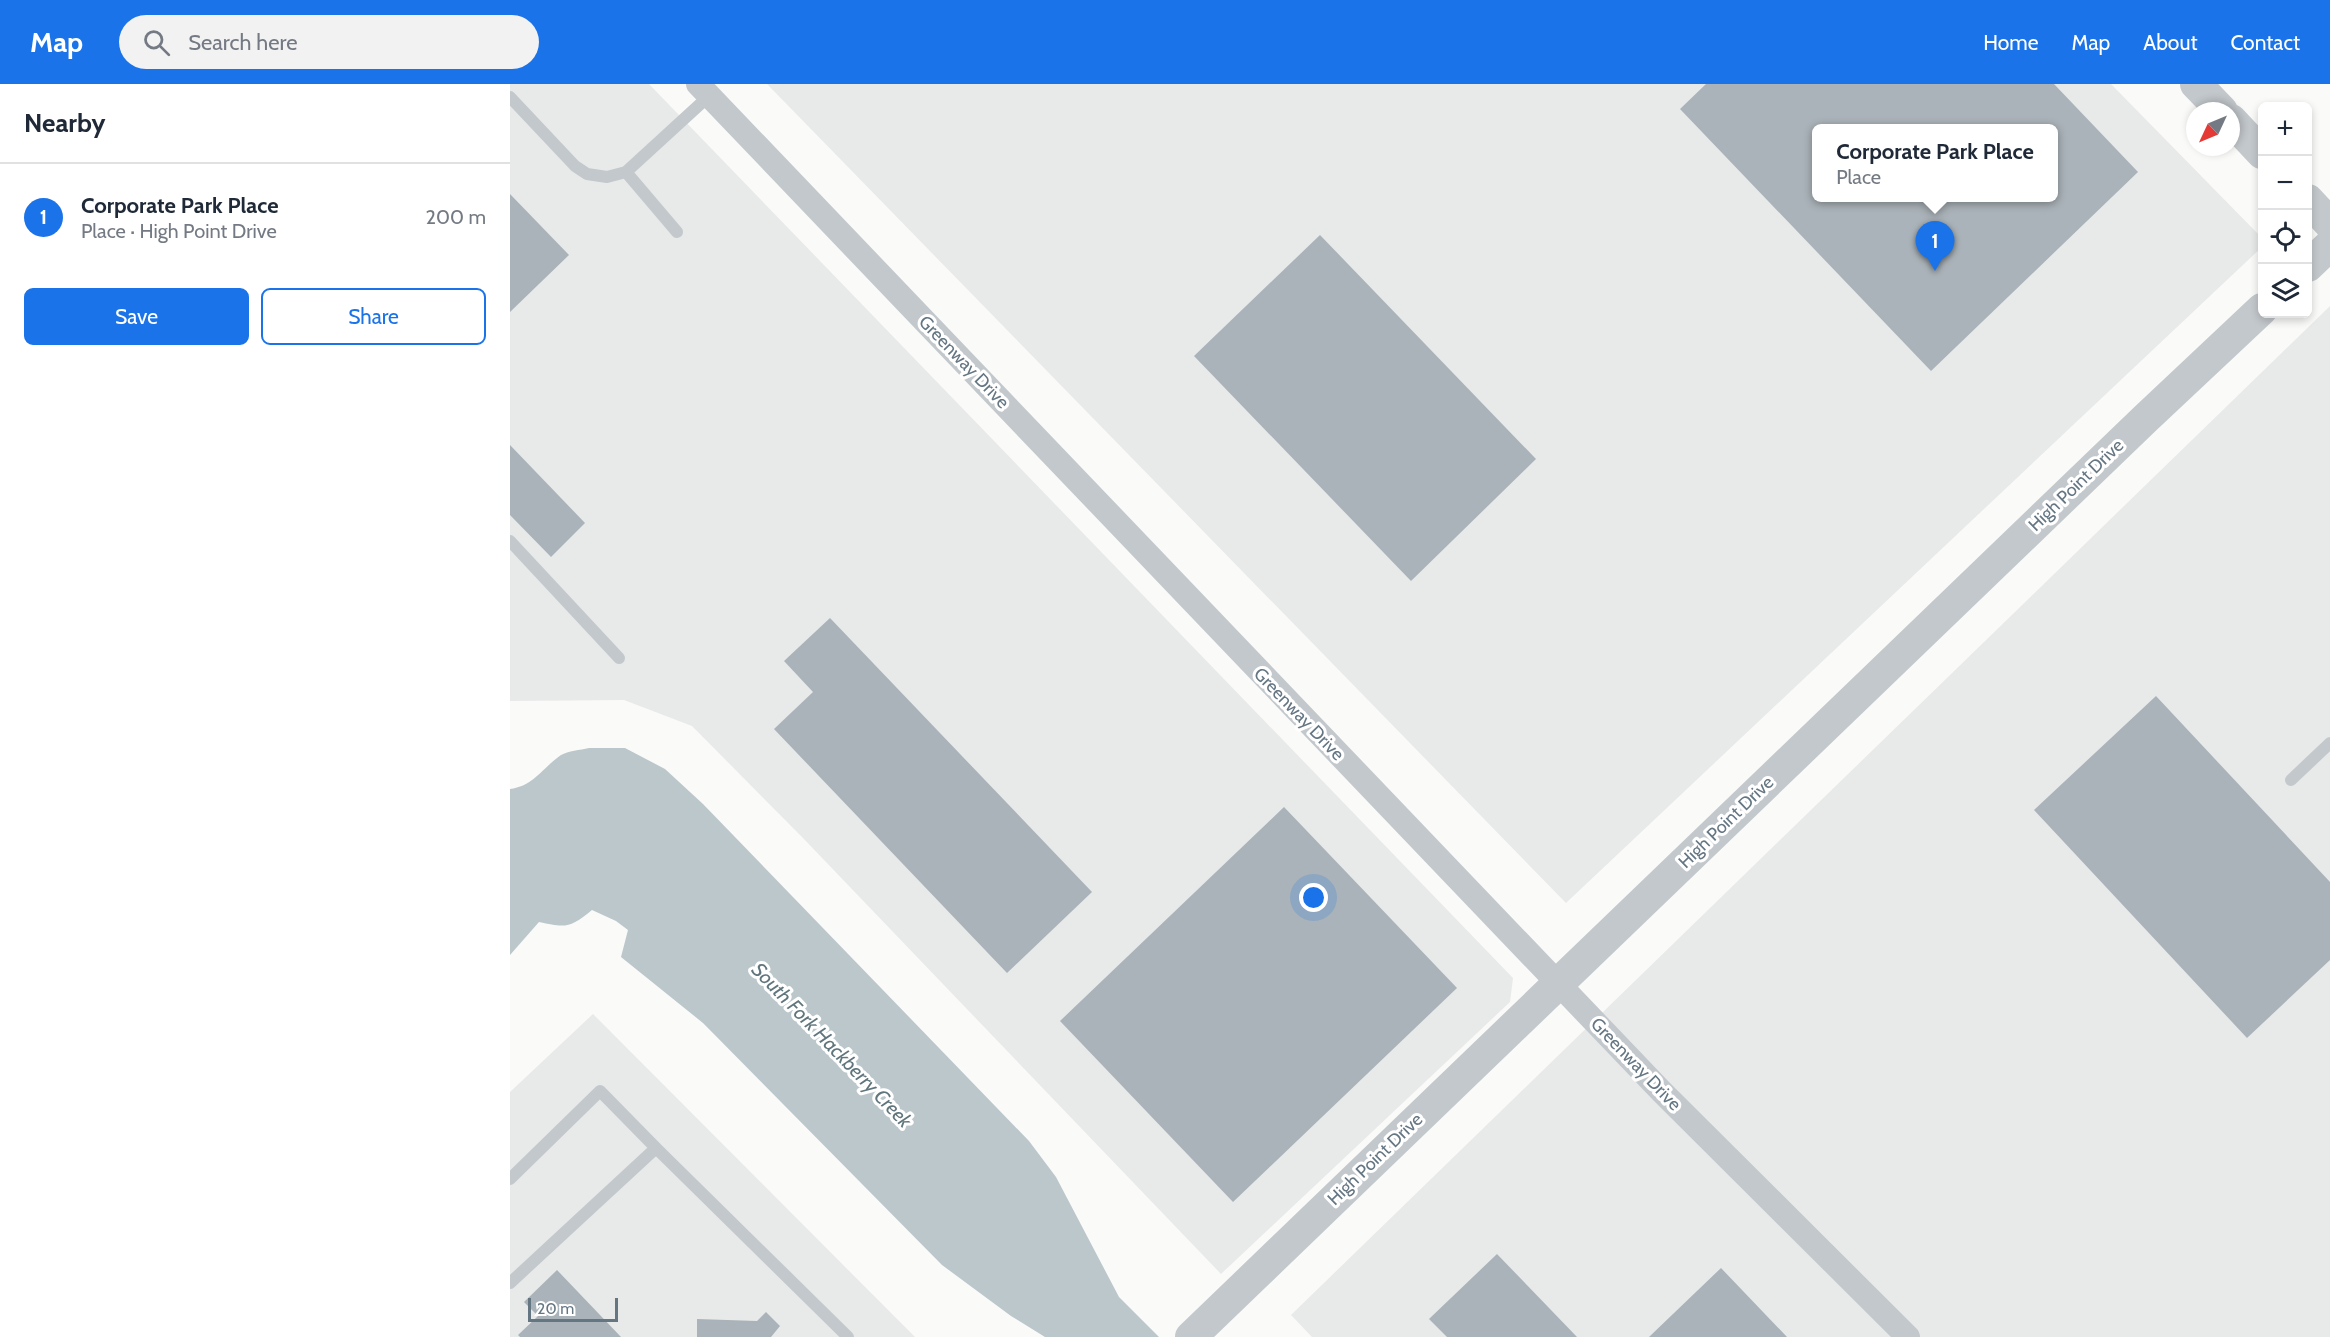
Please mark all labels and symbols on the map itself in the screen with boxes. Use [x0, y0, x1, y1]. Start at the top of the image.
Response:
north arrow [2186, 102, 2240, 156]
pin: 1 [1916, 222, 1954, 271]
street label: Greenway Drive [914, 311, 1014, 413]
street label: High Point Drive [2024, 434, 2128, 536]
street label: Greenway Drive [1249, 663, 1349, 765]
street label: High Point Drive [1674, 771, 1778, 873]
your location [1299, 883, 1328, 912]
water label: South Fork Hackberry Creek [747, 958, 918, 1133]
street label: Greenway Drive [1586, 1013, 1686, 1115]
street label: High Point Drive [1323, 1108, 1427, 1210]
scale bar [528, 1295, 618, 1322]

